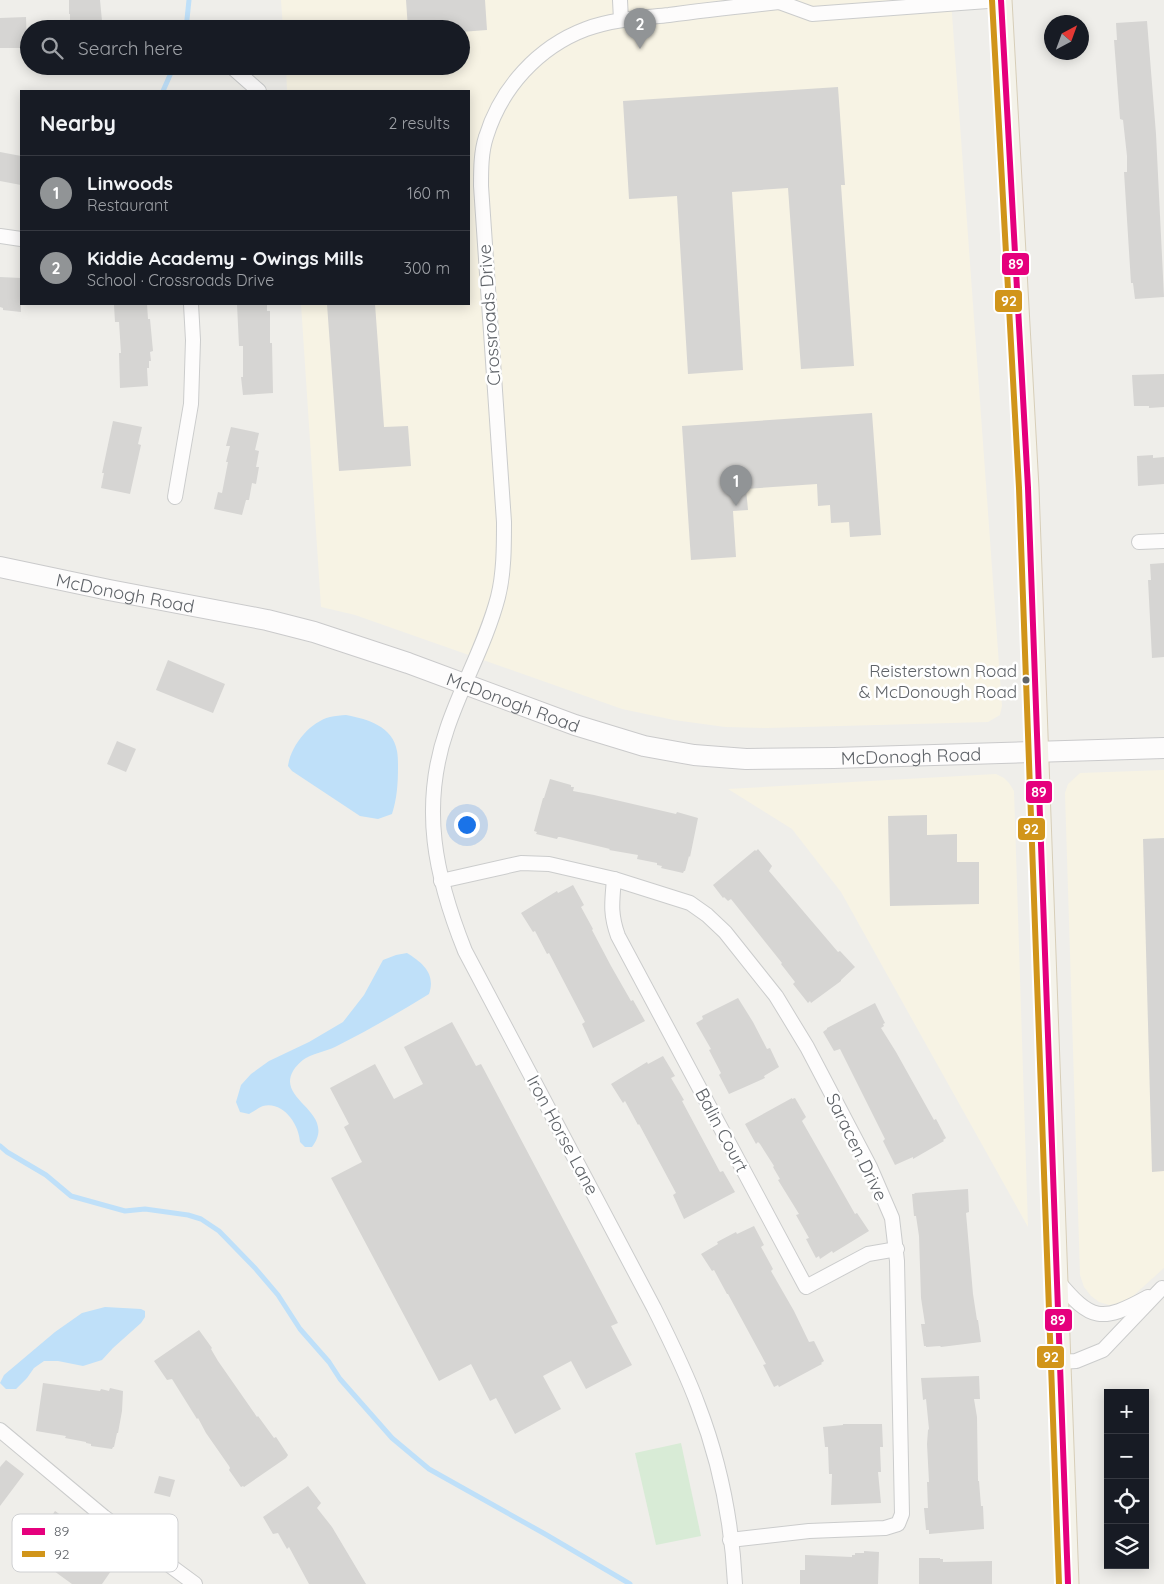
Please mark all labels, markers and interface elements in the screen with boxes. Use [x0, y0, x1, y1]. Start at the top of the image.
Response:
pin: 2 [624, 8, 656, 49]
north arrow [1044, 15, 1089, 60]
search box [20, 20, 470, 75]
icon: search [38, 34, 66, 62]
text: Search here [78, 36, 183, 60]
text: Nearby [40, 110, 116, 136]
text: 2 results [388, 113, 450, 133]
text: Linwoods [87, 171, 173, 195]
text: 1 [53, 183, 59, 203]
text: 160 m [407, 183, 450, 203]
text: Restaurant [87, 195, 169, 215]
street label: Crossroads Drive [473, 243, 505, 387]
text: Kiddie Academy - Owings Mills [87, 246, 363, 270]
line badge: 89 [1001, 252, 1030, 276]
text: 89 [1008, 255, 1024, 273]
text: 2 [51, 258, 61, 278]
text: 300 m [404, 258, 450, 278]
text: School · Crossroads Drive [87, 270, 274, 290]
line badge: 92 [994, 289, 1023, 313]
text: 92 [1001, 292, 1017, 310]
pin: 1 [720, 465, 752, 506]
street label: McDonogh Road [54, 568, 197, 618]
place label: Reisterstown Road & McDonough Road [859, 660, 1017, 702]
street label: McDonogh Road [443, 667, 583, 737]
marker: Reisterstown Road & McDonough Road [1021, 675, 1031, 685]
street label: McDonogh Road [840, 742, 982, 769]
line badge: 89 [1025, 780, 1053, 804]
text: 89 [1031, 783, 1047, 801]
your location [454, 812, 480, 838]
line badge: 92 [1017, 817, 1046, 841]
text: 92 [1023, 820, 1039, 838]
street label: Iron Horse Lane [522, 1071, 604, 1199]
street label: Balin Court [690, 1084, 754, 1176]
street label: Saracen Drive [821, 1089, 893, 1205]
line badge: 89 [1044, 1308, 1073, 1332]
text: 89 [1050, 1311, 1066, 1329]
line badge: 92 [1036, 1345, 1065, 1369]
text: 92 [1043, 1348, 1059, 1366]
map controls [1104, 1389, 1149, 1569]
button: + [1104, 1389, 1149, 1434]
button: − [1104, 1434, 1149, 1479]
button: locate [1104, 1479, 1149, 1524]
legend [12, 1514, 178, 1572]
text: 89 [54, 1522, 70, 1540]
button: layers [1104, 1524, 1149, 1569]
text: 92 [54, 1545, 70, 1563]

